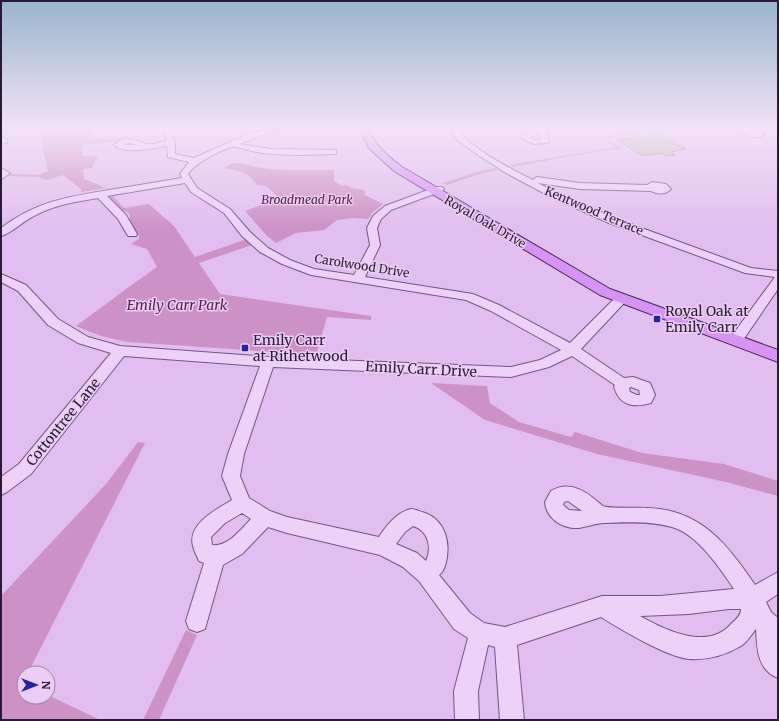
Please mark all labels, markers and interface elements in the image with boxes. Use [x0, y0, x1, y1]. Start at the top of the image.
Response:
street label: Kentwood Terrace [543, 183, 646, 238]
park label: Broadmead Park [261, 192, 353, 207]
street label: Royal Oak Drive [442, 192, 529, 251]
street label: Carolwood Drive [314, 251, 411, 280]
park label: Emily Carr Park [127, 296, 228, 314]
place label: Royal Oak at Emily Carr [665, 302, 749, 336]
marker: Royal Oak at Emily Carr [652, 314, 662, 324]
place label: Emily Carr at Rithetwood [253, 331, 349, 365]
marker: Emily Carr at Rithetwood [240, 343, 250, 353]
street label: Emily Carr Drive [365, 357, 477, 381]
street label: Cottontree Lane [22, 374, 104, 470]
north arrow [16, 665, 56, 705]
text: N [39, 681, 53, 690]

